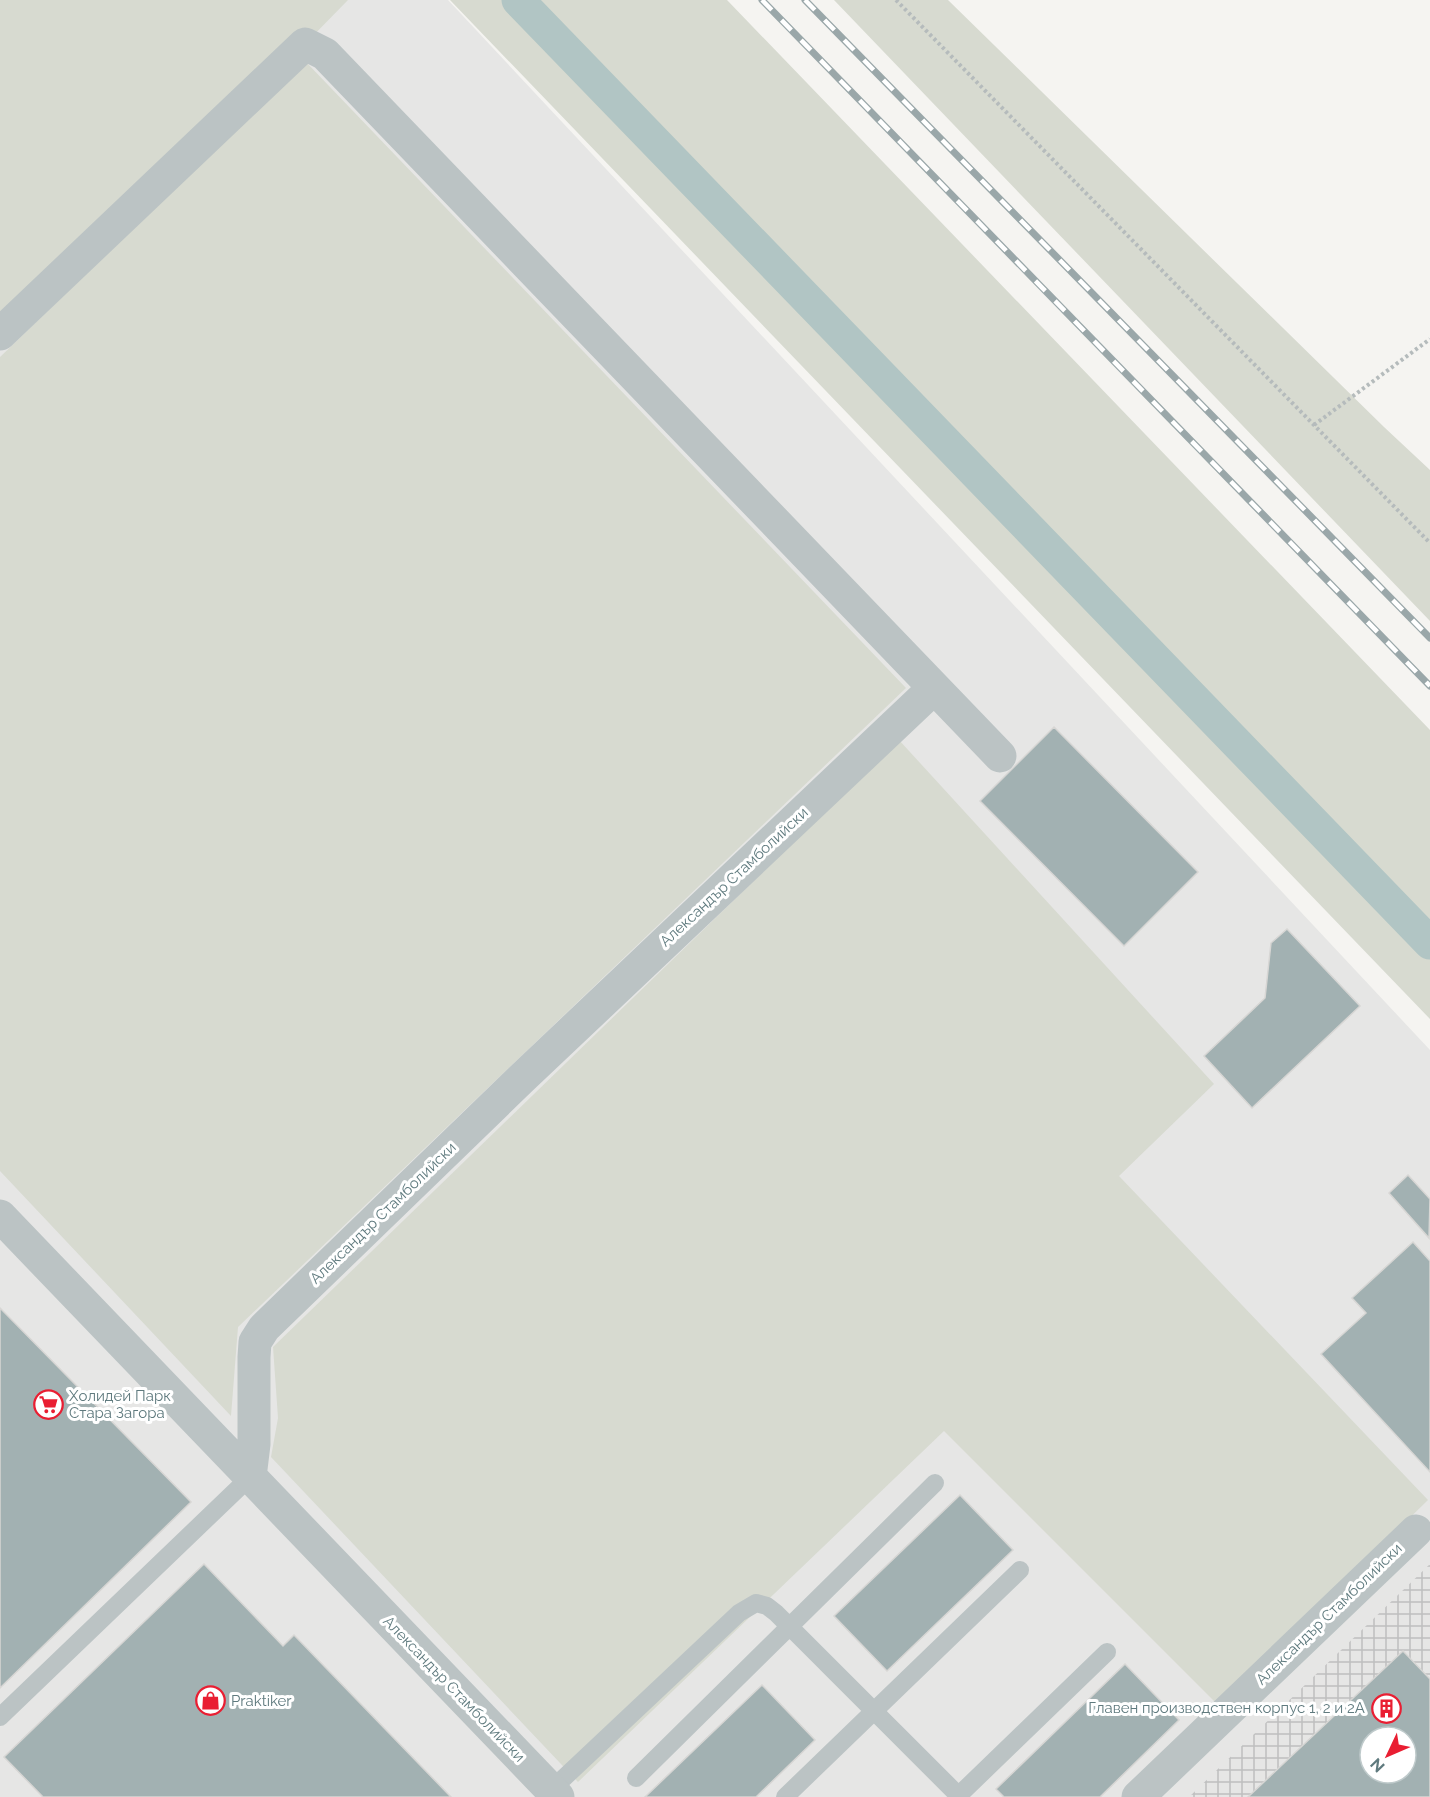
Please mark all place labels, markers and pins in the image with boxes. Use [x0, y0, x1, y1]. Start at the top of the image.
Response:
place label: Холидей Парк Стара Загора [69, 1387, 171, 1422]
supermarket icon: Холидей Парк Стара Загора [32, 1389, 64, 1421]
shop icon: Praktiker [194, 1685, 226, 1717]
place label: Praktiker [231, 1692, 292, 1710]
building icon: Главен производствен корпус 1, 2 и 2А [1370, 1692, 1402, 1724]
place label: Главен производствен корпус 1, 2 и 2А [1088, 1699, 1365, 1717]

